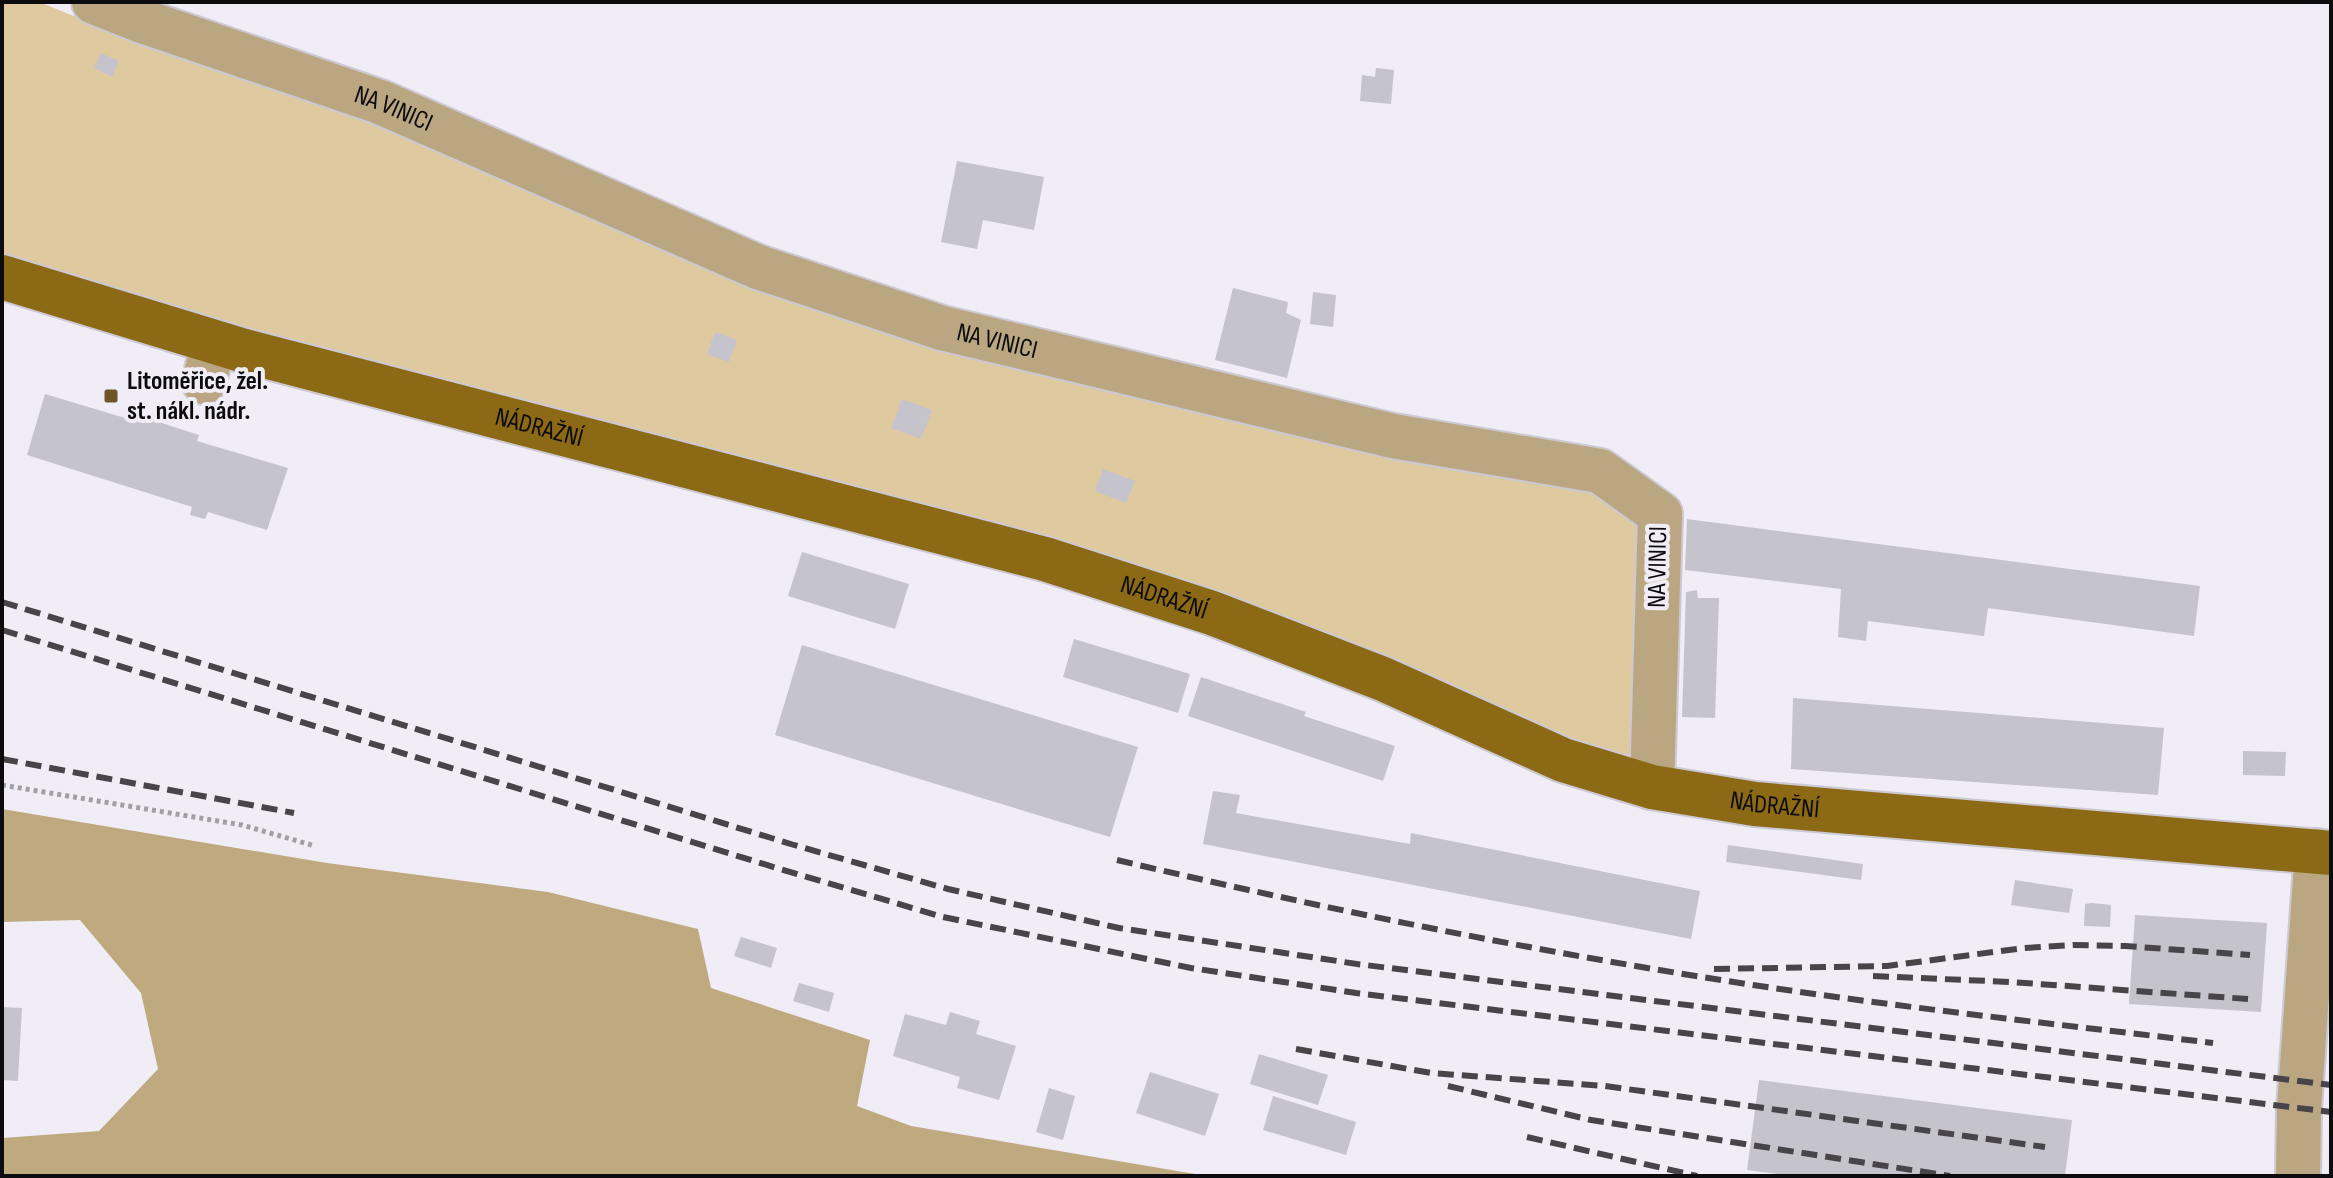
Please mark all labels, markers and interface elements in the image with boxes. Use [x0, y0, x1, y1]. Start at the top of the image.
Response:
street label: NA VINICI [350, 79, 437, 139]
street label: NA VINICI [954, 317, 1041, 366]
place label: Litoměřice, žel. st. nákl. nádr. [127, 366, 268, 427]
marker: Litoměřice, žel. st. nákl. nádr. [102, 387, 120, 405]
street label: NÁDRAŽNÍ [492, 401, 587, 454]
street label: NA VINICI [1642, 526, 1674, 608]
street label: NÁDRAŽNÍ [1117, 569, 1212, 626]
street label: NÁDRAŽNÍ [1728, 785, 1821, 825]

